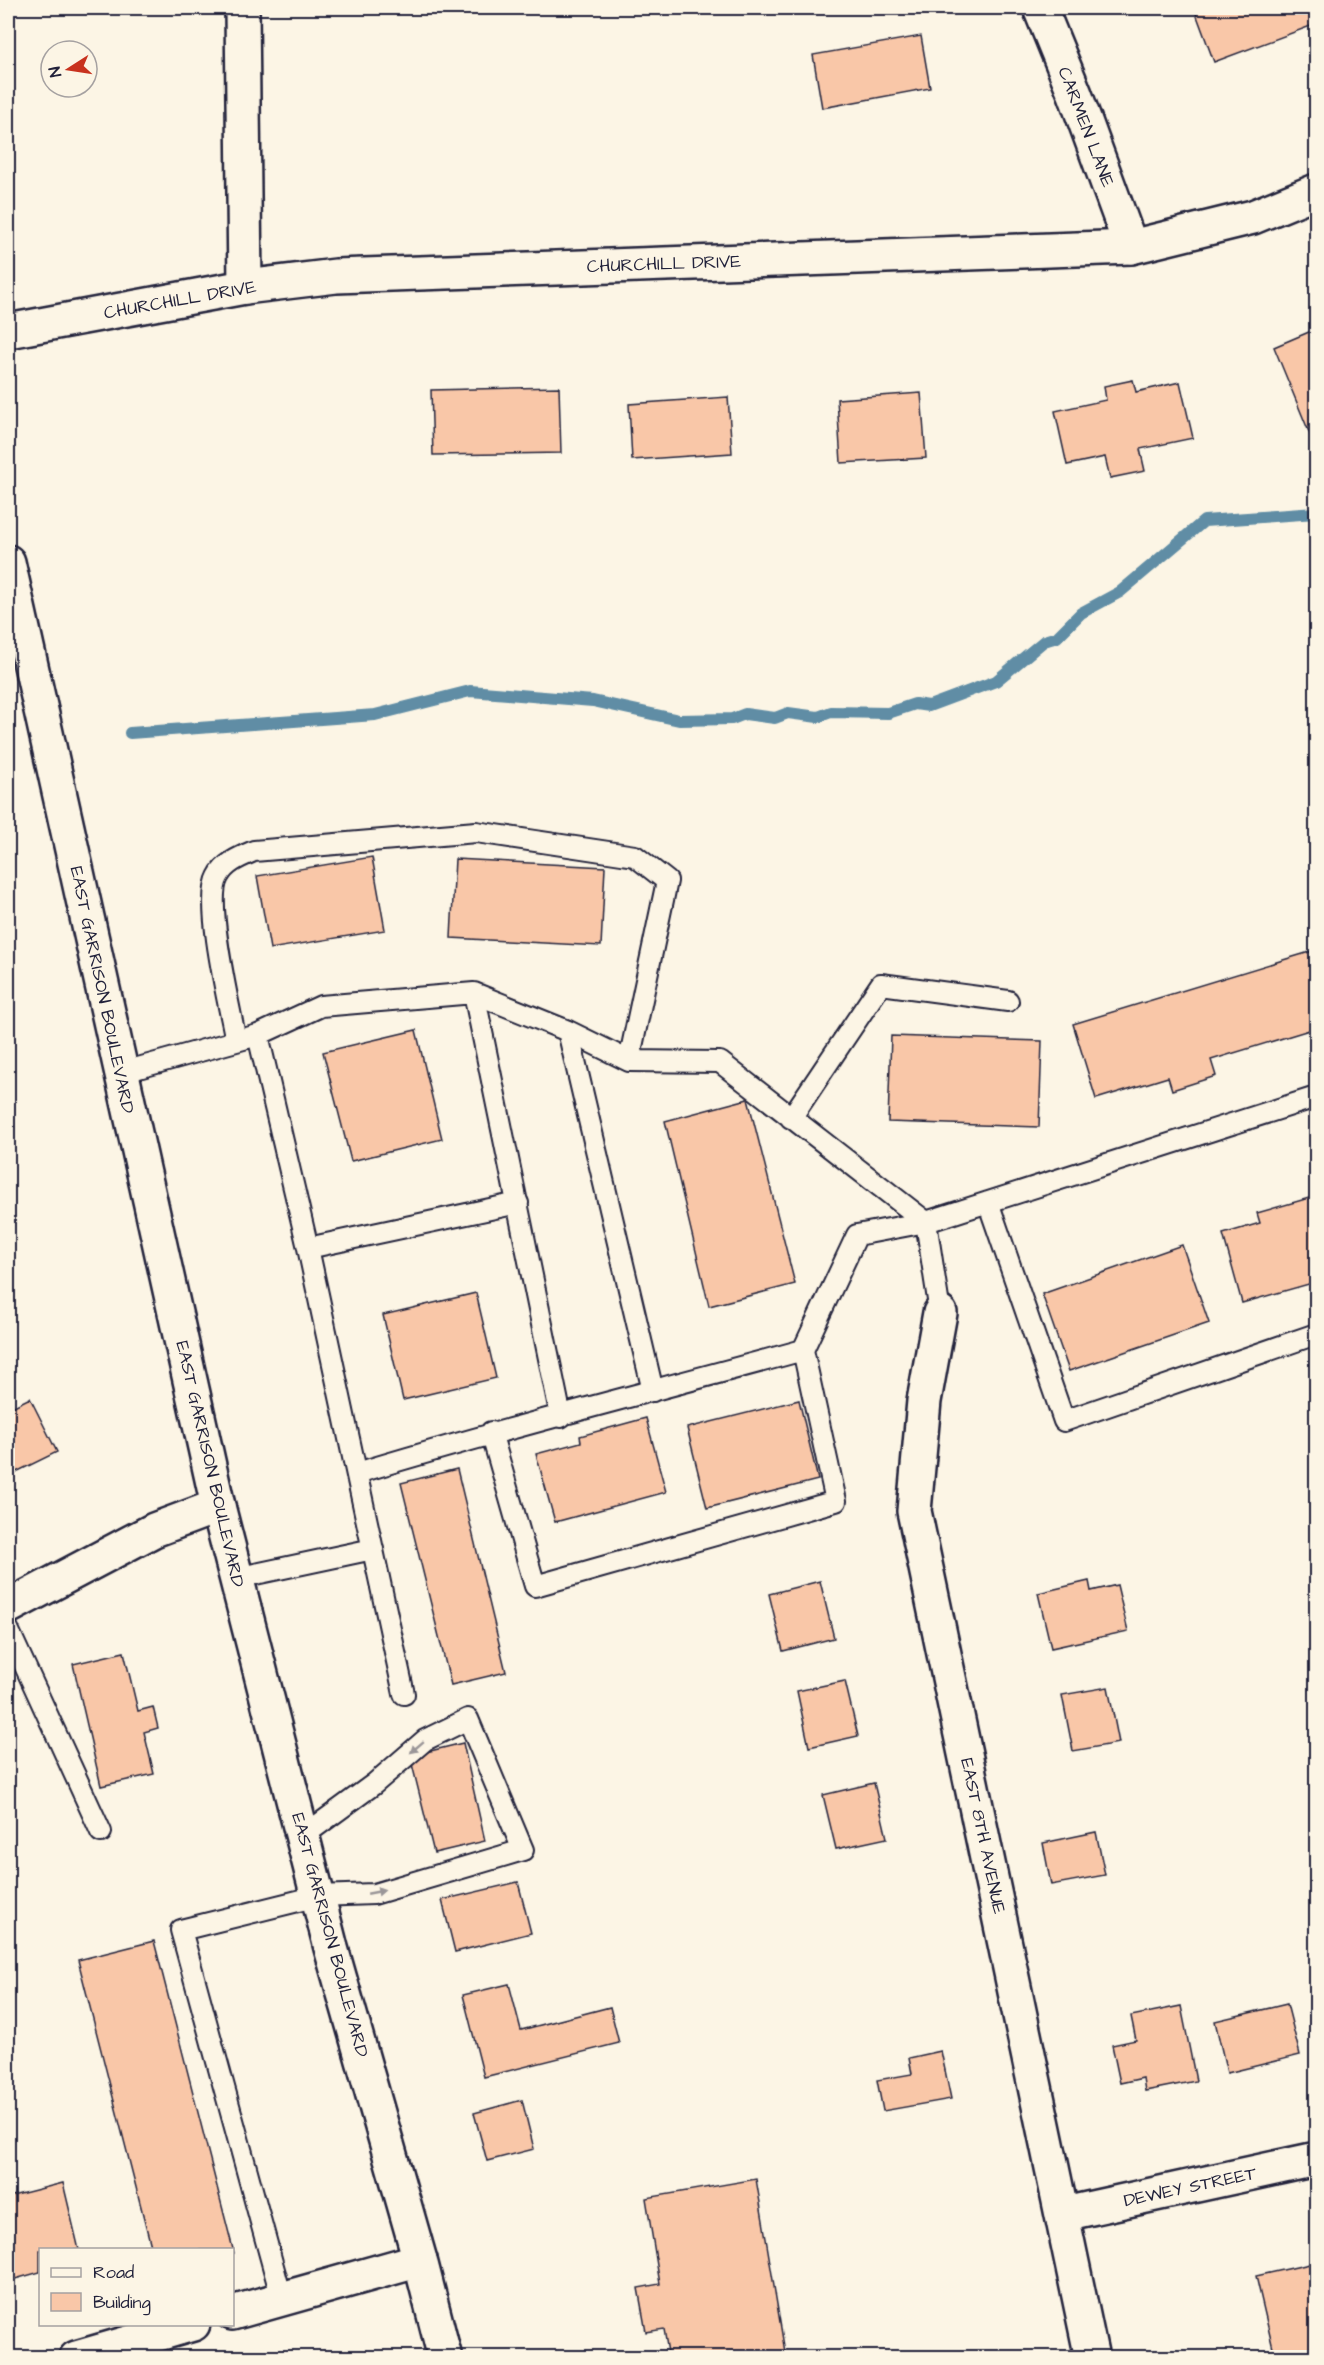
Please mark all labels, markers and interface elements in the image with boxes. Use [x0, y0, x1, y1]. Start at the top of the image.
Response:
north arrow [39, 39, 99, 99]
street label: CARMEN LANE [1052, 63, 1121, 191]
text: N [44, 65, 67, 79]
street label: CHURCHILL DRIVE [586, 249, 742, 279]
street label: CHURCHILL DRIVE [102, 274, 258, 326]
street label: EAST GARRISON BOULEVARD [64, 864, 140, 1116]
street label: EAST GARRISON BOULEVARD [169, 1338, 251, 1590]
one-way arrow [410, 1740, 425, 1753]
street label: EAST 8TH AVENUE [954, 1756, 1012, 1917]
street label: EAST GARRISON BOULEVARD [285, 1810, 375, 2060]
one-way arrow [367, 1887, 386, 1896]
street label: DEWEY STREET [1121, 2161, 1259, 2213]
legend [39, 2248, 234, 2326]
text: Road [93, 2260, 134, 2285]
text: Building [93, 2290, 151, 2316]

